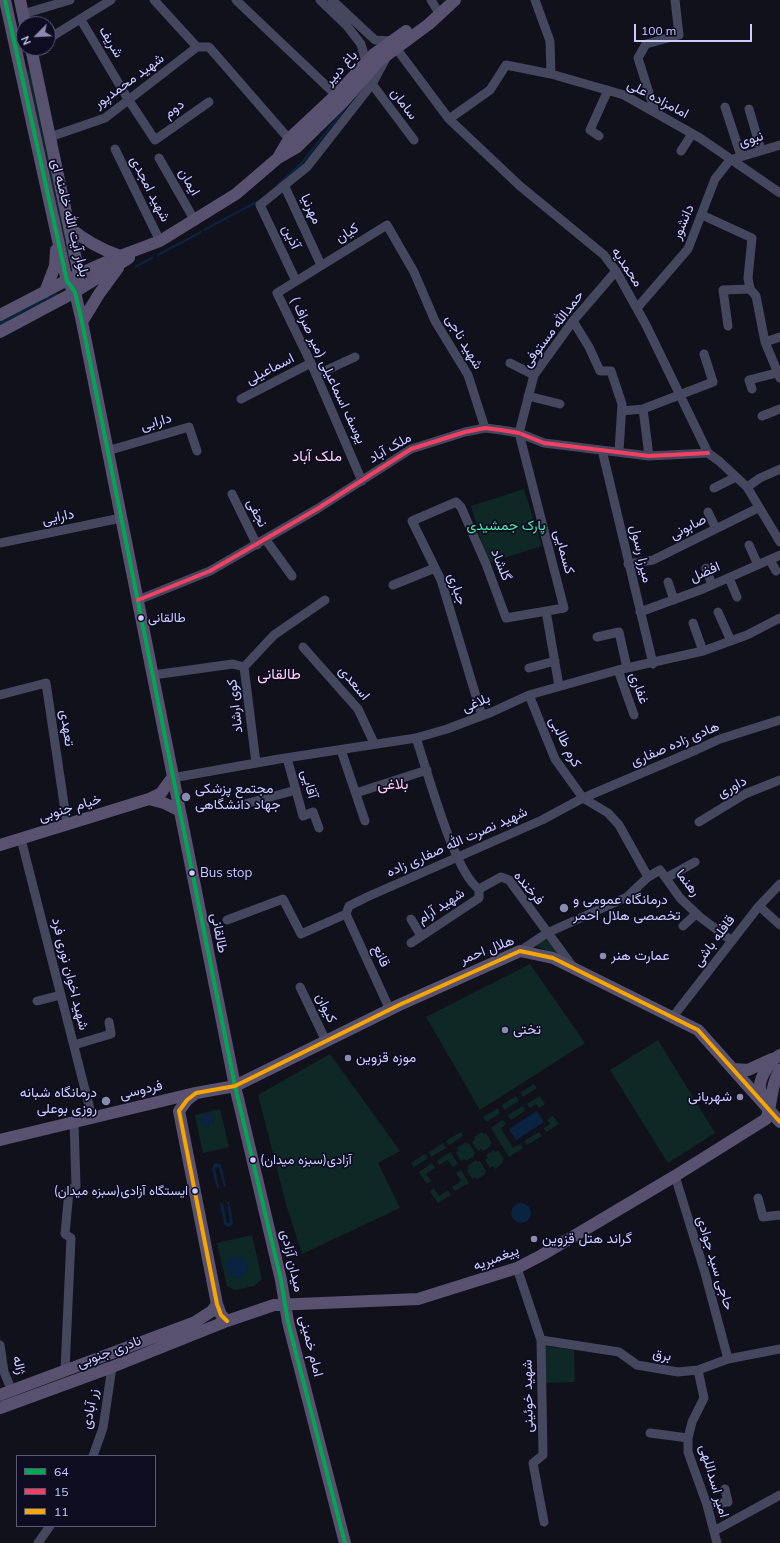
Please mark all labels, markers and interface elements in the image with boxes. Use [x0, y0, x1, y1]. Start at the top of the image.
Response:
north arrow [16, 16, 56, 56]
scale bar [636, 16, 754, 42]
street label: شریف [95, 23, 127, 61]
text: 100 m [641, 23, 676, 38]
text: N [18, 34, 34, 47]
street label: باغ دبیر [321, 47, 361, 89]
street label: شهید محمدپور [91, 50, 167, 112]
street label: امامزاده علی [624, 76, 692, 122]
street label: سامان [387, 85, 421, 123]
street label: دوم [160, 96, 188, 122]
street label: نبوی [737, 127, 765, 151]
street label: شهید امجدی [126, 153, 174, 225]
street label: بلوار آیت الله خامنه ای [47, 157, 93, 279]
street label: ایمان [175, 165, 203, 199]
street label: مهرنیا [297, 191, 325, 227]
street label: دانشور [668, 202, 698, 242]
street label: کیان [332, 219, 362, 247]
street label: آذین [278, 222, 304, 252]
street label: محمدیه [608, 244, 646, 290]
street label: حمدالله مستوفی [519, 287, 587, 371]
street label: یوسف اسماعیلی (میر صراف ) [286, 294, 370, 446]
street label: شهید ناجی [442, 312, 486, 372]
street label: اسماعیلی [243, 350, 297, 388]
street label: دارابی [139, 410, 173, 434]
street label: ملک آباد [366, 429, 414, 467]
district label: ملک آباد [292, 447, 342, 465]
street label: نجفی [243, 496, 271, 530]
street label: دارایی [40, 505, 76, 529]
street label: صابونی [667, 511, 709, 543]
park label: پارک جمشیدی [466, 518, 546, 534]
street label: میرزا رسول [626, 523, 656, 585]
street label: کسمایی [550, 528, 578, 576]
street label: گلشاد [487, 547, 515, 583]
street label: افضل [687, 558, 723, 586]
street label: جباری [444, 571, 470, 607]
place label: طالقانی [148, 610, 186, 626]
marker: طالقانی [136, 613, 146, 623]
street label: اسعدی [335, 662, 373, 704]
district label: طالقانی [257, 665, 301, 683]
street label: غفاری [626, 670, 652, 706]
street label: کوی ارشاد [223, 678, 247, 734]
street label: بلاغی [459, 690, 493, 716]
street label: تعهدی [56, 709, 78, 747]
street label: کرم طالبی [545, 714, 585, 770]
street label: هادی زاده صفاری [628, 718, 722, 770]
street label: آقایی [297, 768, 321, 800]
street label: داوری [714, 772, 750, 802]
district label: بلاغی [377, 775, 409, 793]
place label: مجتمع پزشکی جهاد دانشگاهی [195, 781, 281, 814]
street label: خیام جنوبی [36, 790, 104, 826]
marker: مجتمع پزشکی جهاد دانشگاهی [180, 791, 192, 803]
street label: شهید نصرت الله صفاری زاده [384, 803, 530, 881]
place label: Bus stop [200, 865, 252, 881]
street label: رهنما [672, 866, 704, 900]
marker: Bus stop [187, 868, 197, 878]
street label: فرخنده [510, 868, 548, 908]
street label: شهید آرام [414, 885, 468, 927]
place label: درمانگاه عمومی و تخصصی هلال احمر [573, 892, 680, 924]
marker: درمانگاه عمومی و تخصصی هلال احمر [558, 902, 570, 914]
street label: طالقانی [207, 912, 231, 954]
street label: قافله باشی [689, 912, 739, 970]
street label: شهید اخوان نوری فرد [48, 916, 92, 1032]
street label: هلال احمر [457, 932, 517, 968]
street label: قانع [369, 942, 393, 970]
place label: عمارت هنر [611, 948, 669, 964]
marker: عمارت هنر [598, 951, 608, 961]
street label: کیوان [312, 990, 340, 1026]
place label: تختی [513, 1022, 541, 1038]
marker: تختی [500, 1025, 510, 1035]
place label: موزه قزوین [356, 1050, 416, 1066]
marker: موزه قزوین [343, 1053, 353, 1063]
street label: فردوسی [118, 1077, 164, 1103]
place label: درمانگاه شبانه روزی بوعلی [20, 1085, 97, 1118]
place label: شهربانی [688, 1089, 732, 1105]
marker: شهربانی [735, 1092, 745, 1102]
marker: درمانگاه شبانه روزی بوعلی [100, 1095, 112, 1107]
place label: آزادی(سبزه میدان) [260, 1152, 352, 1168]
marker: آزادی(سبزه میدان) [248, 1155, 258, 1165]
place label: ایستگاه آزادی(سبزه میدان) [54, 1183, 188, 1199]
marker: ایستگاه آزادی(سبزه میدان) [190, 1186, 200, 1196]
street label: حاجی سید جوادی [693, 1214, 737, 1312]
street label: میدان آزادی [277, 1228, 307, 1294]
place label: گراند هتل قزوین [542, 1231, 632, 1247]
marker: گراند هتل قزوین [529, 1234, 539, 1244]
street label: پیغمبریه [471, 1242, 521, 1274]
street label: امام خمینی [295, 1314, 327, 1378]
street label: نادری جنوبی [74, 1332, 144, 1372]
street label: برق [651, 1345, 673, 1365]
street label: ژاله [9, 1354, 29, 1376]
street label: شهید خوئینی [519, 1359, 537, 1433]
street label: زر آبادی [78, 1387, 102, 1431]
street label: امیر اسداللهی [696, 1442, 732, 1520]
legend [16, 1455, 156, 1527]
text: 64 [54, 1464, 68, 1479]
text: 15 [54, 1484, 68, 1499]
text: 11 [54, 1504, 68, 1519]

